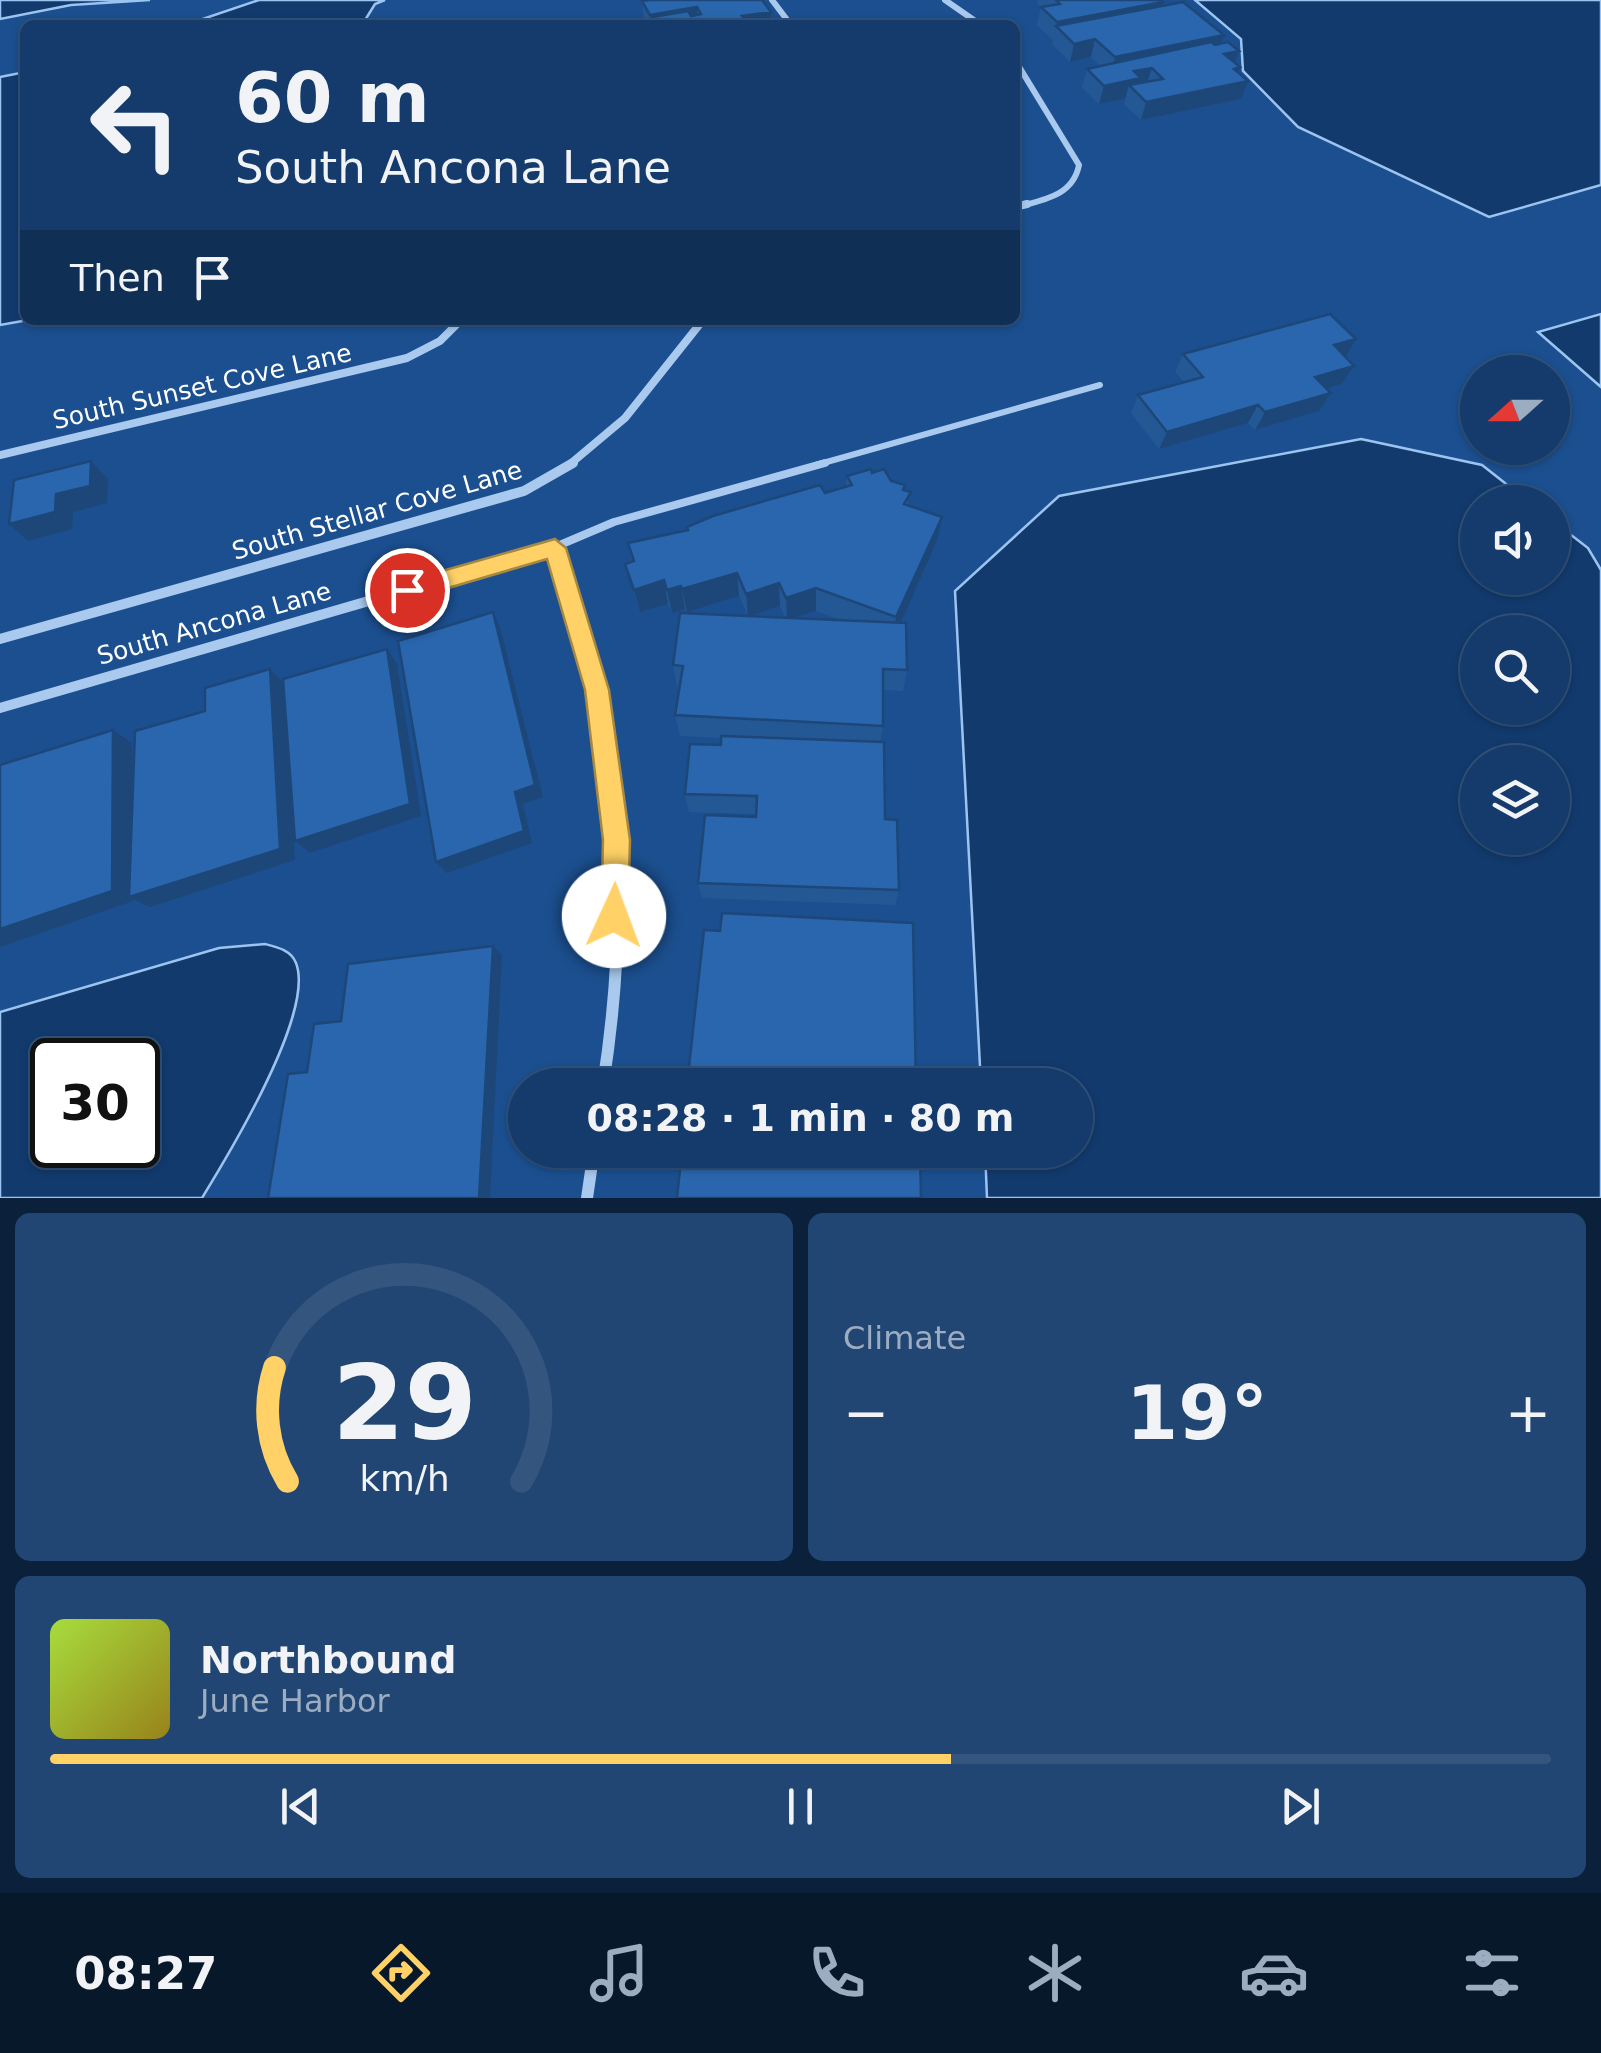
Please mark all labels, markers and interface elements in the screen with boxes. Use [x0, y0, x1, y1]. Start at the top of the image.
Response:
text: 60 m [235, 57, 430, 139]
icon: left [70, 60, 200, 190]
text: South Ancona Lane [235, 141, 671, 194]
icon: arrive [185, 250, 240, 305]
text: Then [70, 256, 165, 300]
street label: South Sunset Cove Lane [50, 338, 354, 435]
north arrow [1460, 355, 1570, 465]
map controls [1460, 355, 1570, 855]
street label: South Stellar Cove Lane [229, 455, 526, 566]
button: sound [1460, 485, 1570, 595]
pin [365, 548, 450, 633]
icon: arrive [380, 563, 435, 618]
street label: South Ancona Lane [94, 576, 335, 671]
button: search [1460, 615, 1570, 725]
button: layers [1460, 745, 1570, 855]
position arrow [562, 864, 666, 968]
speed limit sign: 30 [30, 1038, 160, 1168]
text: 08:28 · 1 min · 80 m [587, 1096, 1014, 1140]
text: Climate [843, 1319, 966, 1357]
text: 29 [332, 1342, 476, 1464]
text: 19° [1126, 1369, 1268, 1457]
text: − [843, 1381, 889, 1445]
text: + [1505, 1381, 1551, 1445]
text: km/h [359, 1458, 449, 1499]
text: Northbound [200, 1638, 456, 1682]
text: June Harbor [200, 1682, 390, 1720]
icon: previous [273, 1779, 328, 1834]
icon: pause [773, 1779, 828, 1834]
icon: next [1273, 1779, 1328, 1834]
icon: directions [366, 1938, 436, 2008]
icon: music [584, 1938, 654, 2008]
icon: phone [802, 1938, 872, 2008]
icon: climate [1020, 1938, 1090, 2008]
icon: car [1239, 1938, 1309, 2008]
icon: filters [1457, 1938, 1527, 2008]
text: 08:27 [74, 1947, 217, 2000]

